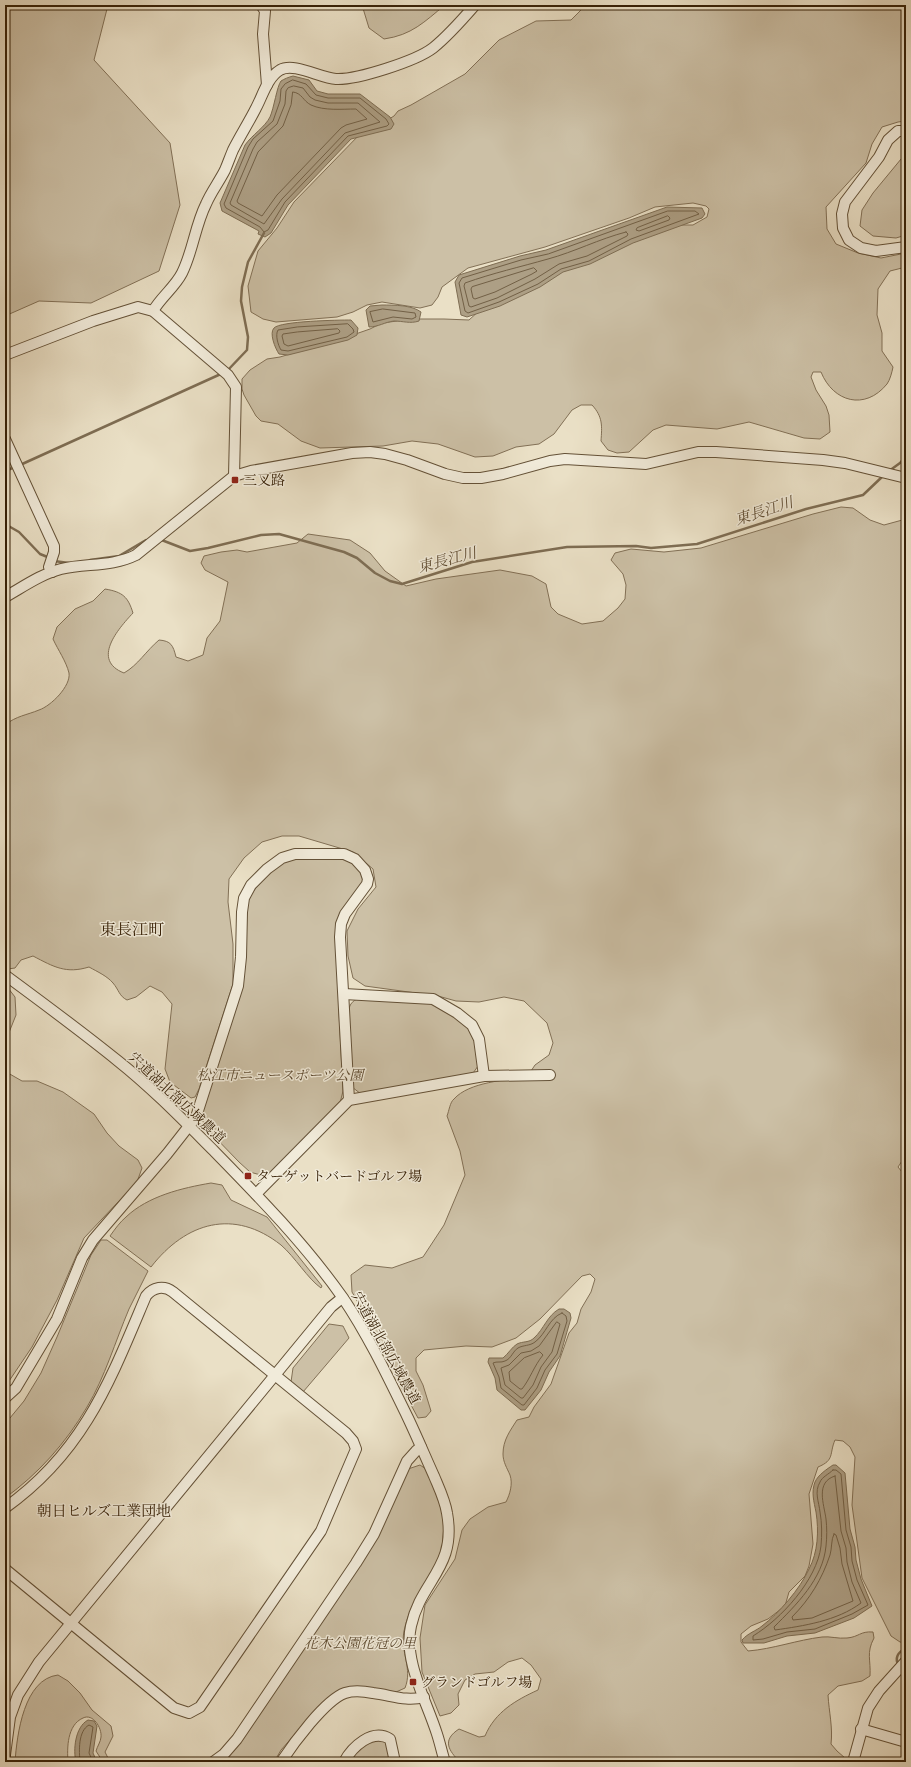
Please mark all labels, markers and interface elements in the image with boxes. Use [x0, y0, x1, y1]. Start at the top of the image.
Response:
place label: 三叉路 [243, 471, 285, 490]
marker: 三叉路 [230, 475, 240, 485]
water label: 東長江川 [732, 492, 798, 530]
water label: 東長江川 [415, 542, 480, 577]
district label: 東長江町 [100, 919, 164, 941]
street label: 宍道湖北部広域農道 [124, 1048, 230, 1148]
park label: 松江市ニュースポーツ公園 [197, 1066, 365, 1085]
place label: ターゲットバードゴルフ場 [256, 1167, 423, 1186]
marker: ターゲットバードゴルフ場 [243, 1171, 253, 1181]
street label: 宍道湖北部広域農道 [347, 1288, 425, 1408]
district label: 朝日ヒルズ工業団地 [37, 1501, 171, 1521]
park label: 花木公園花冠の里 [304, 1634, 417, 1653]
place label: グランドゴルフ場 [421, 1673, 532, 1692]
marker: グランドゴルフ場 [408, 1677, 418, 1687]

